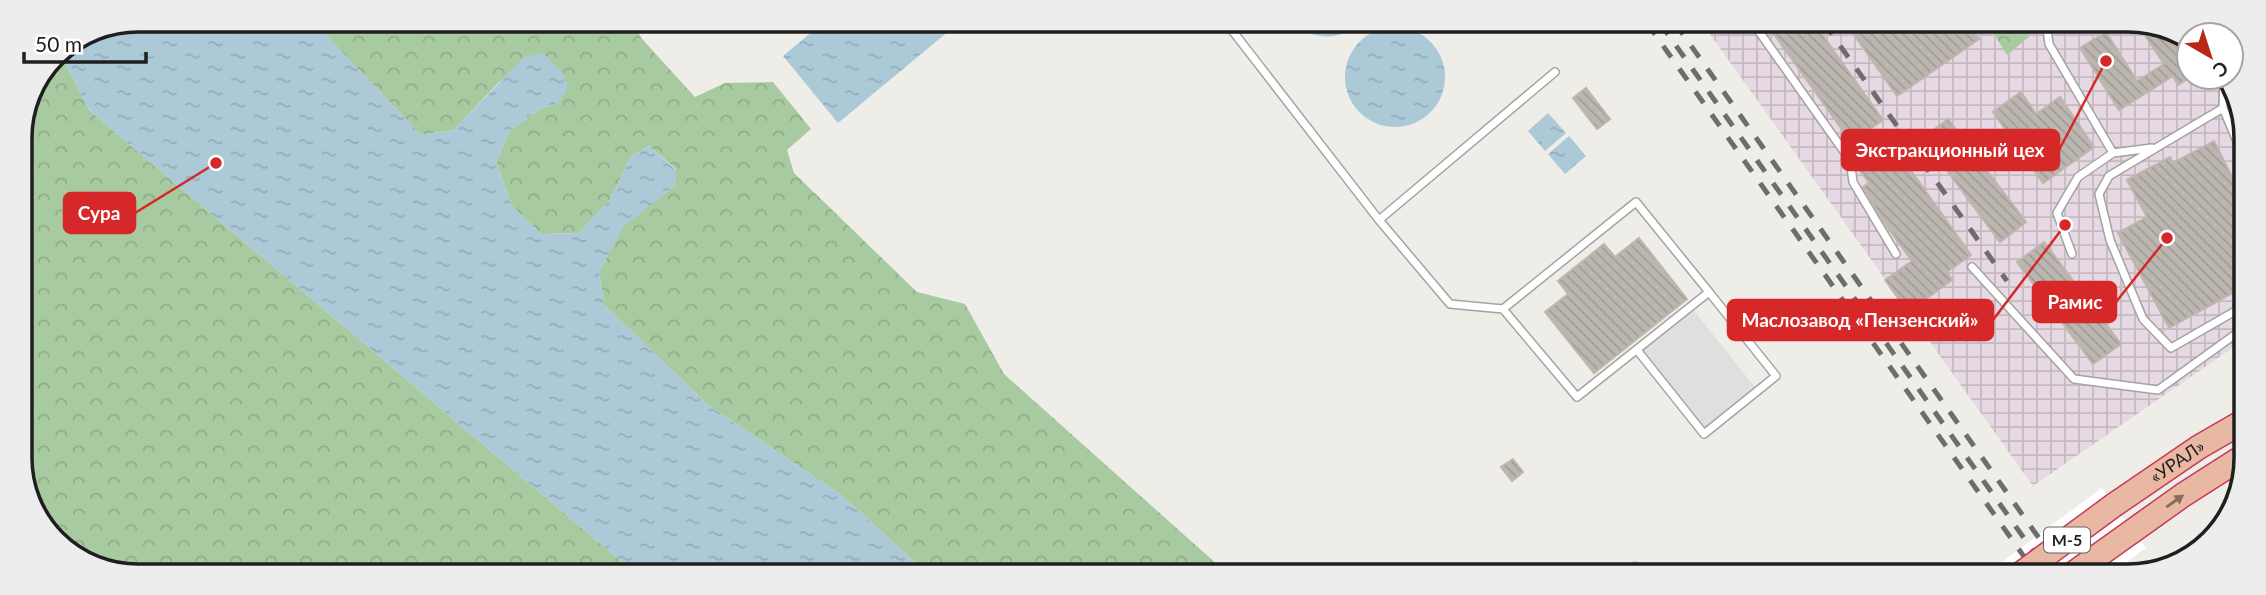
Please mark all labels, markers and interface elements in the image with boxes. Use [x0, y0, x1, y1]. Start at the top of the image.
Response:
scale bar [24, 21, 147, 65]
north arrow [2175, 21, 2245, 91]
text: 50 m [35, 31, 82, 56]
text: С [2209, 57, 2233, 83]
callout: Экстракционный цех [1842, 130, 2059, 170]
text: Экстракционный цех [1856, 138, 2044, 161]
callout: Сура [64, 193, 135, 233]
text: Сура [78, 201, 120, 224]
callout: Рамис [2033, 282, 2116, 322]
text: Рамис [2048, 290, 2102, 313]
callout: Маслозавод «Пензенский» [1728, 300, 1993, 340]
text: Маслозавод «Пензенский» [1742, 308, 1978, 331]
street label: «УРАЛ» [2145, 434, 2208, 487]
one-way arrow [2166, 494, 2184, 508]
road number: М-5 [2044, 527, 2090, 552]

